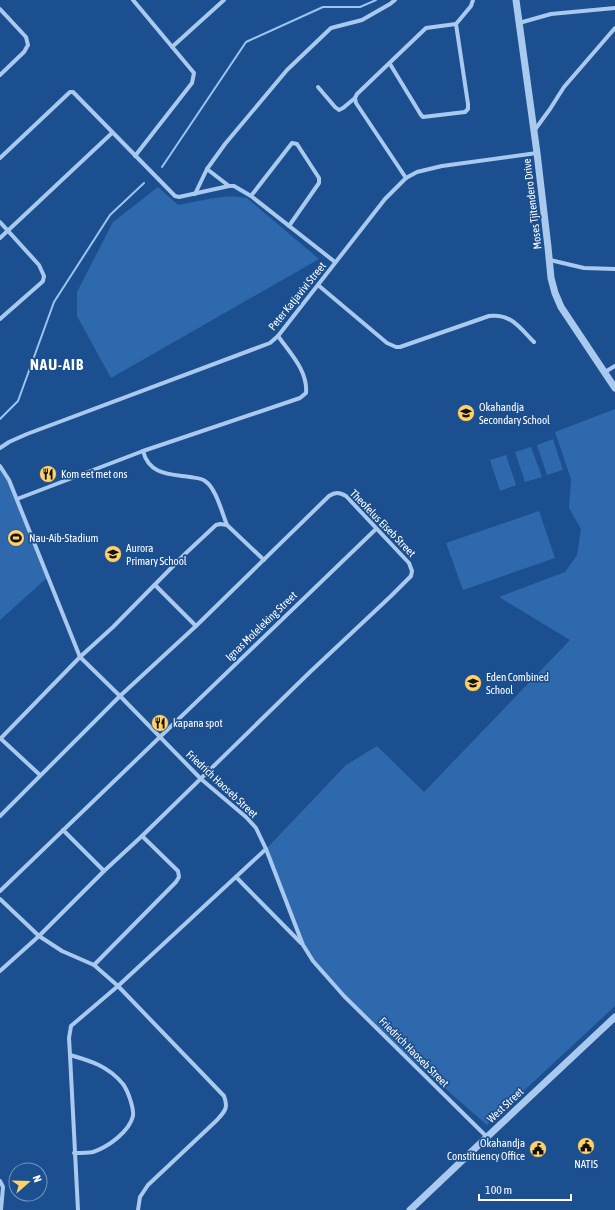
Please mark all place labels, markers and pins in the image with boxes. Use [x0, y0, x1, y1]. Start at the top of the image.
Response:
place label: Okahandja Secondary School [479, 401, 550, 426]
school or university icon: Okahandja Secondary School [456, 403, 476, 423]
restaurant icon: Kom eet met ons [38, 464, 58, 484]
place label: Kom eet met ons [61, 468, 127, 480]
sports icon: Nau-Aib-Stadium [6, 528, 26, 548]
place label: Nau-Aib-Stadium [29, 532, 99, 544]
place label: Aurora Primary School [126, 542, 187, 567]
school or university icon: Aurora Primary School [103, 544, 123, 564]
place label: Eden Combined School [486, 671, 549, 696]
school or university icon: Eden Combined School [463, 673, 483, 693]
restaurant icon: kapana spot [150, 713, 170, 733]
place label: kapana spot [173, 717, 223, 729]
public building icon: NATIS [576, 1136, 596, 1156]
place label: Okahandja Constituency Office [447, 1137, 525, 1162]
public building icon: Okahandja Constituency Office [528, 1139, 548, 1159]
place label: NATIS [574, 1158, 598, 1170]

